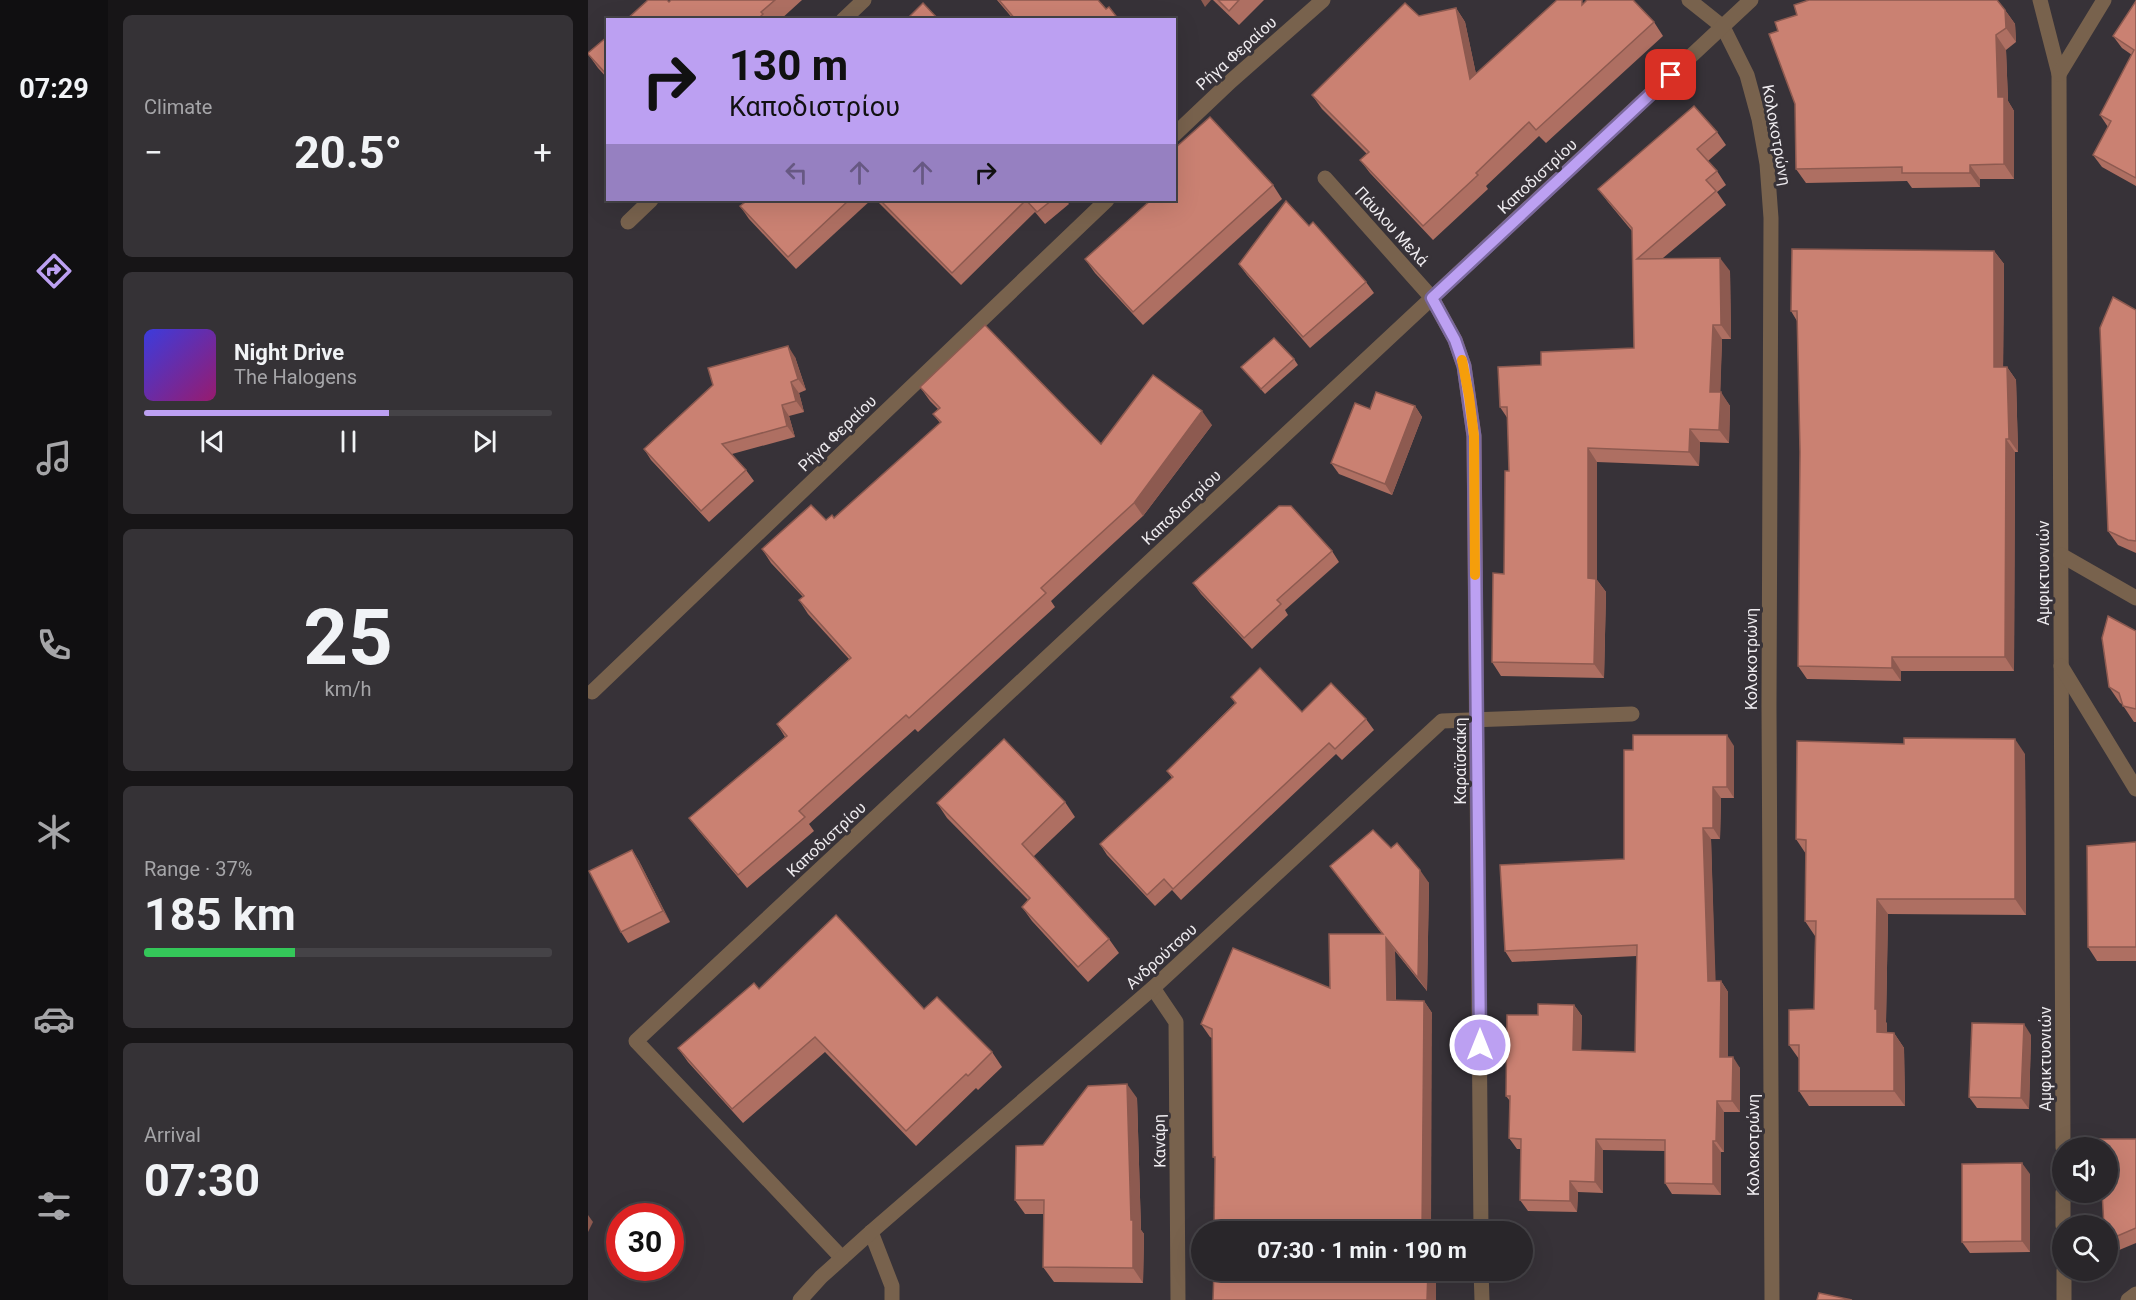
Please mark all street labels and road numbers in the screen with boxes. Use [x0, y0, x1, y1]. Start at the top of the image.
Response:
street label: Ρήγα Φεραίου [1192, 12, 1280, 94]
street label: Κολοκοτρώνη [1758, 83, 1795, 187]
street label: Καποδιστρίου [1494, 135, 1581, 218]
street label: Πάυλου Μελά [1351, 183, 1432, 270]
street label: Ρήγα Φεραίου [794, 391, 880, 475]
street label: Καποδιστρίου [1138, 466, 1225, 549]
street label: Αμφικτυονιών [2034, 520, 2053, 625]
street label: Κολοκοτρώνη [1742, 608, 1761, 710]
street label: Καραϊσκάκη [1451, 717, 1470, 805]
street label: Καποδιστρίου [783, 798, 870, 881]
street label: Ανδρούτσου [1122, 920, 1201, 993]
street label: Αμφικτυονιών [2036, 1006, 2055, 1111]
street label: Κολοκοτρώνη [1744, 1094, 1763, 1196]
street label: Κανάρη [1150, 1114, 1169, 1168]

